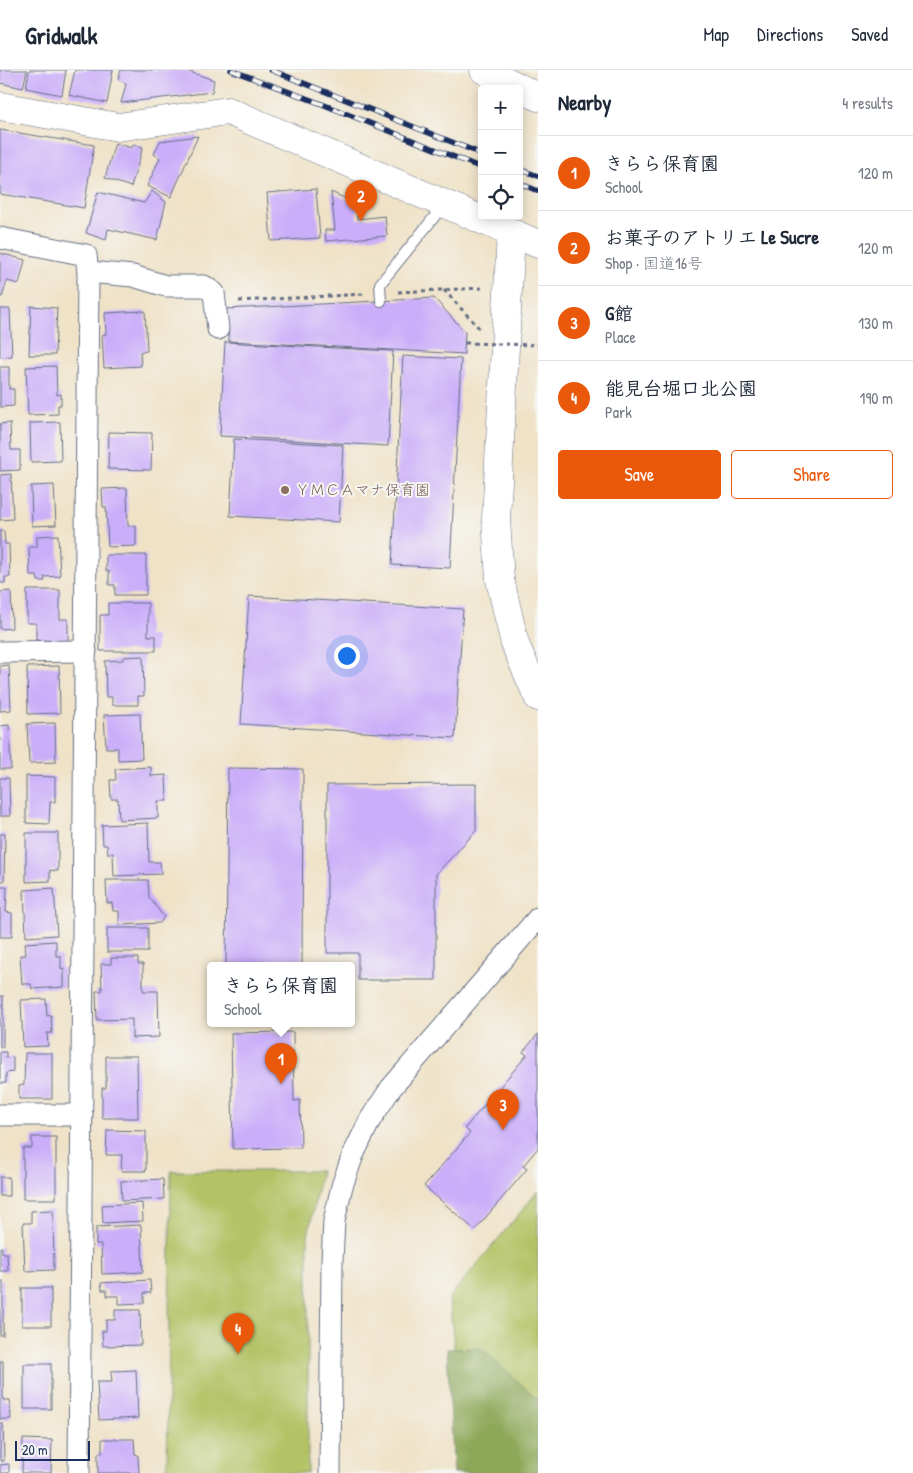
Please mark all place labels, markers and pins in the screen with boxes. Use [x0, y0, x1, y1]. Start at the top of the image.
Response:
pin: 2 [345, 180, 377, 221]
place label: ＹＭＣＡマナ保育園 [295, 479, 430, 500]
marker: ＹＭＣＡマナ保育園 [279, 484, 291, 496]
pin: 1 [265, 1043, 297, 1084]
pin: 3 [487, 1089, 519, 1130]
pin: 4 [222, 1313, 254, 1354]

